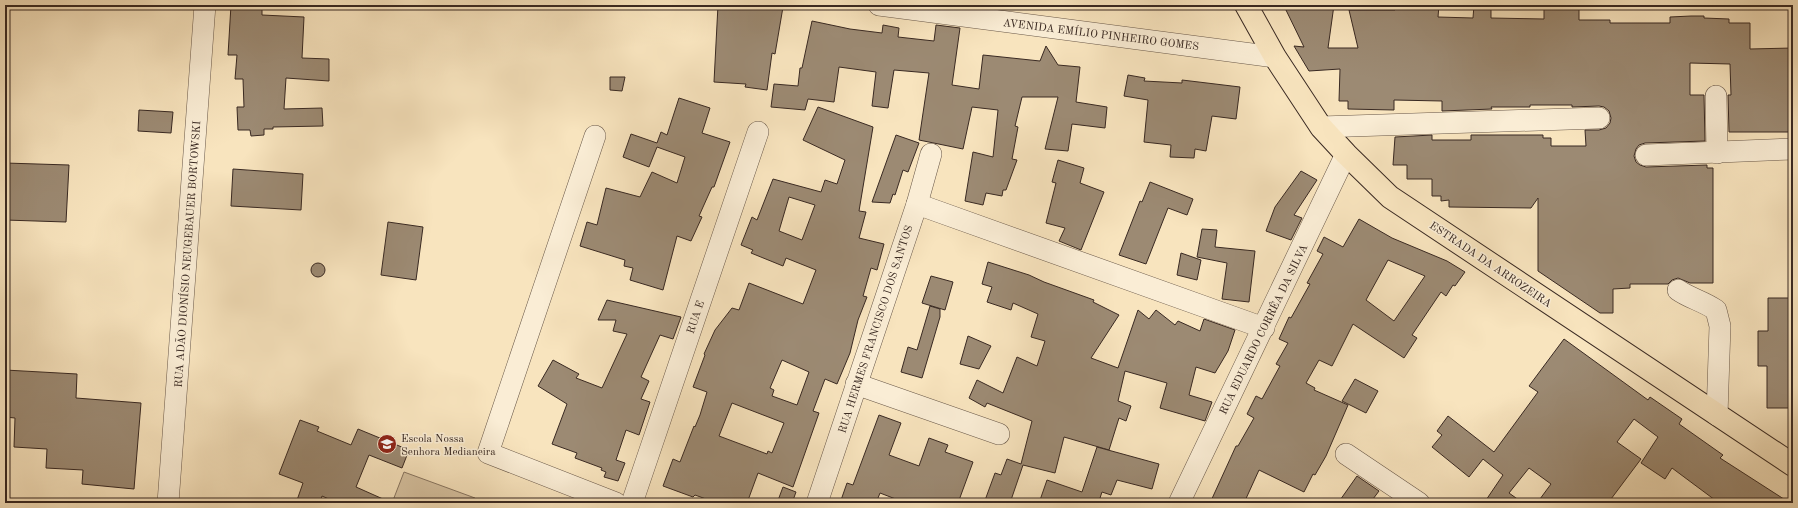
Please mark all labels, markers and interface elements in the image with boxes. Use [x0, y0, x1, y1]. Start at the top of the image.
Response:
street label: AVENIDA EMÍLIO PINHEIRO GOMES [1002, 16, 1200, 53]
street label: RUA ADÃO DIONÍSIO NEUGEBAUER BORTOWSKI [172, 120, 203, 388]
street label: ESTRADA DA ARROZEIRA [1427, 220, 1554, 311]
street label: RUA HERMES FRANCISCO DOS SANTOS [837, 224, 915, 435]
street label: RUA EDUARDO CORRÊA DA SILVA [1216, 241, 1311, 416]
street label: RUA E [686, 300, 707, 335]
school or university icon: Escola Nossa Senhora Medianeira [376, 433, 398, 455]
place label: Escola Nossa Senhora Medianeira [401, 434, 496, 458]

